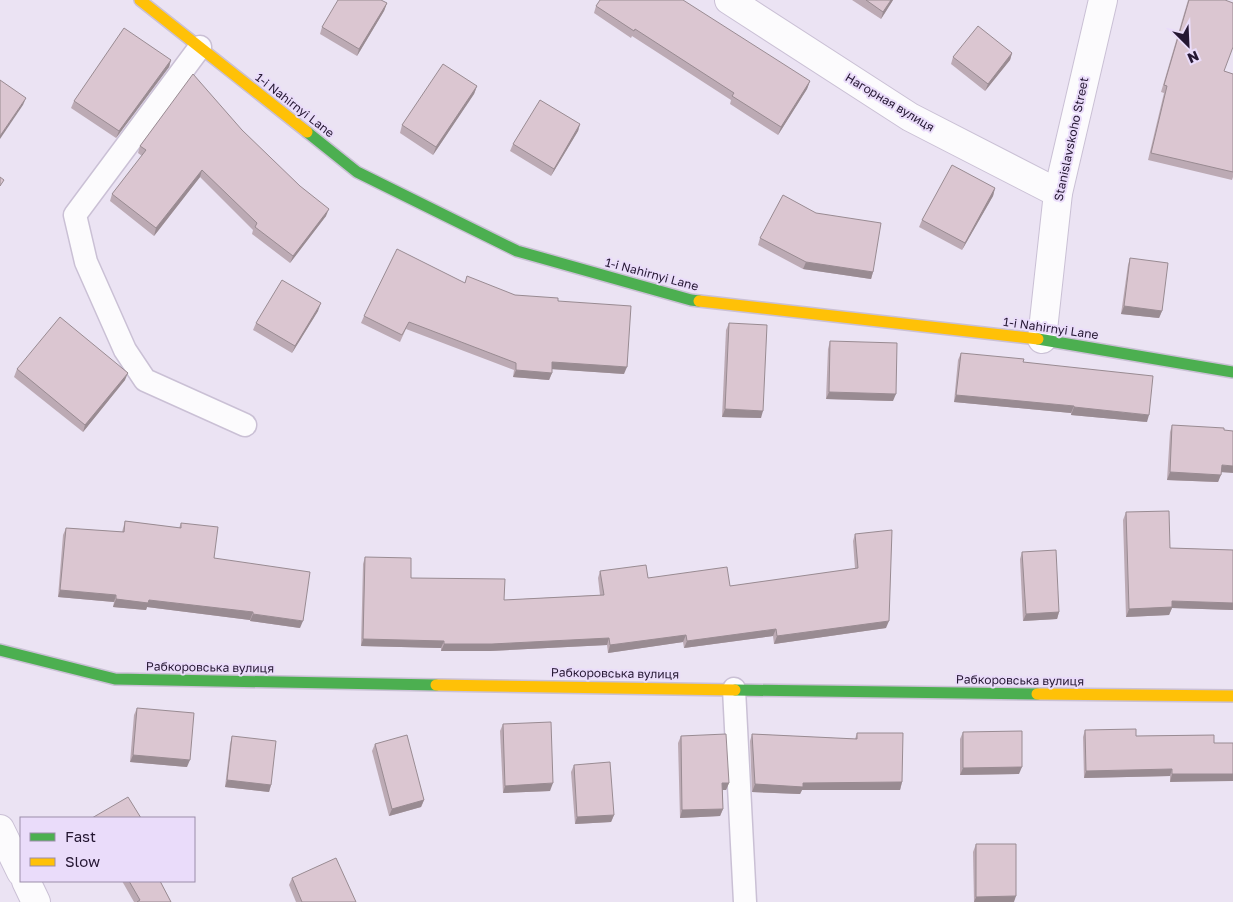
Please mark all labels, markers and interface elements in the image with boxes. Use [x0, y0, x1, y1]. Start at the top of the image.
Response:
north arrow [1163, 20, 1213, 70]
text: N [1185, 47, 1202, 67]
street label: Нагорная вулиця [843, 69, 937, 135]
street label: 1-i Nahirnyi Lane [253, 70, 337, 140]
street label: Stanislavskoho Street [1051, 75, 1092, 202]
street label: 1-i Nahirnyi Lane [604, 254, 700, 294]
street label: 1-i Nahirnyi Lane [1002, 314, 1100, 342]
street label: Рабкоровська вулиця [146, 658, 274, 676]
street label: Рабкоровська вулиця [551, 664, 679, 682]
street label: Рабкоровська вулиця [956, 671, 1084, 689]
legend [20, 817, 195, 882]
text: Fast [65, 827, 96, 845]
text: Slow [65, 852, 100, 870]

